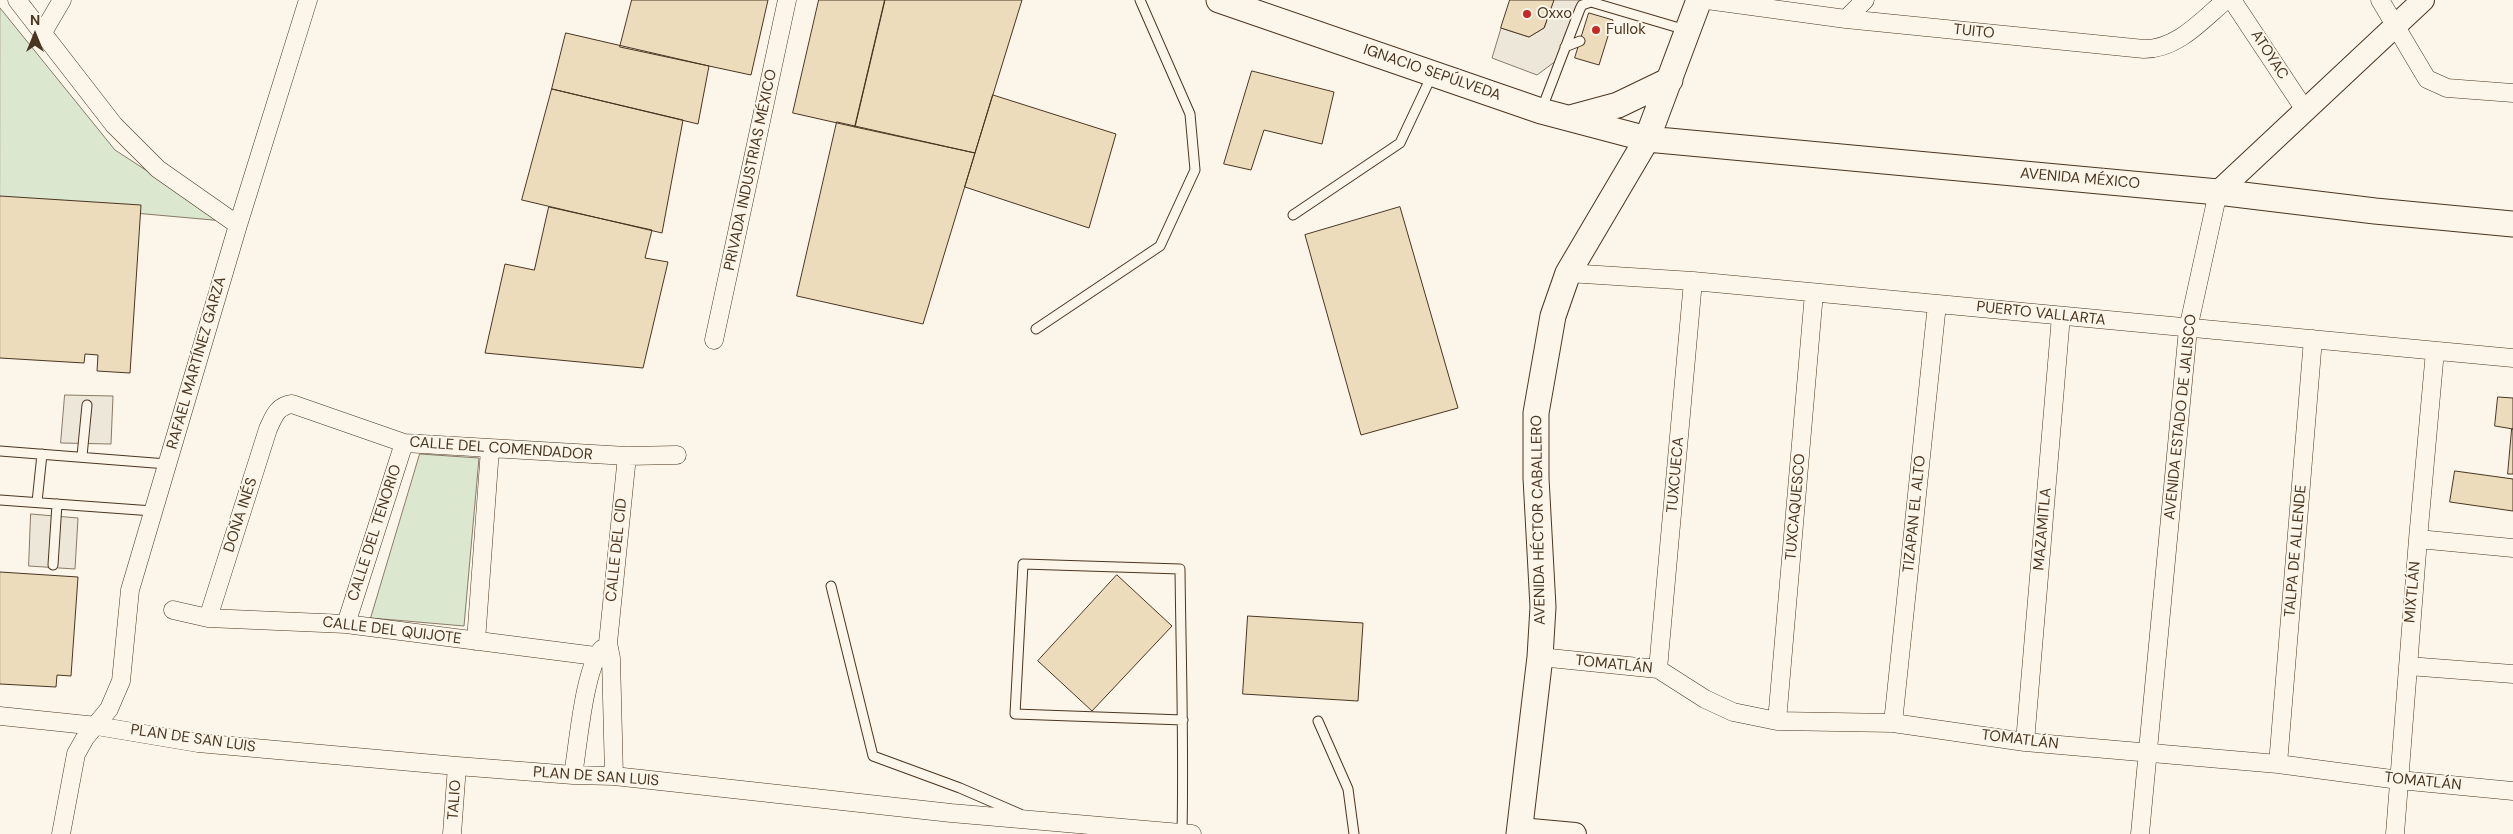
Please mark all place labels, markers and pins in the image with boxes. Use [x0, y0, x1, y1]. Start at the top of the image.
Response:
place label: Oxxo [1537, 5, 1572, 23]
marker: Oxxo [1521, 8, 1533, 20]
place label: Fullok [1606, 21, 1646, 39]
marker: Fullok [1590, 24, 1602, 36]

